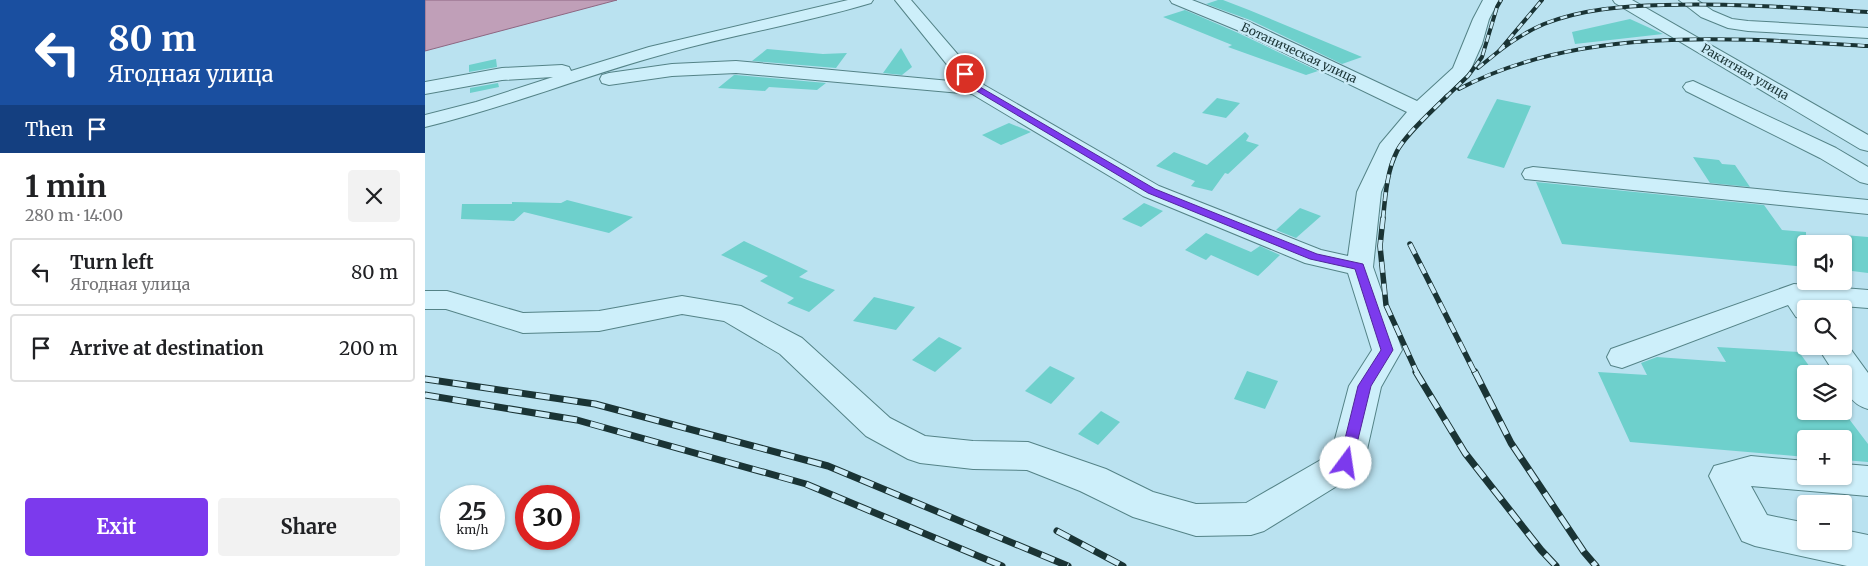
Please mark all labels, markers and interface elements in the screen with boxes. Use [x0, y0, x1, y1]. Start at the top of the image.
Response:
text: 80 m [108, 17, 196, 61]
street label: Ботаническая улица [1239, 19, 1360, 86]
icon: left [25, 20, 90, 85]
street label: Ракитная улица [1699, 40, 1792, 103]
pin [944, 53, 986, 95]
text: Ягодная улица [108, 60, 274, 88]
icon: arrive [951, 60, 979, 88]
icon: arrive [83, 115, 111, 143]
text: Then [25, 117, 73, 141]
text: 1 min [25, 167, 107, 205]
button: close [348, 170, 400, 222]
text: 280 m · 14:00 [25, 205, 123, 225]
map controls [1797, 235, 1852, 550]
button: sound [1797, 235, 1852, 290]
text: Turn left [70, 250, 154, 274]
icon: left [27, 258, 55, 286]
text: 80 m [351, 260, 398, 284]
text: Ягодная улица [70, 274, 190, 294]
button: search [1797, 300, 1852, 355]
icon: arrive [27, 334, 55, 362]
text: Arrive at destination [70, 336, 264, 360]
text: 200 m [339, 336, 398, 360]
button: layers [1797, 365, 1852, 420]
button: + [1797, 430, 1852, 485]
position arrow [1319, 436, 1371, 488]
speed limit sign: 30 [515, 485, 580, 550]
text: 25 [458, 495, 487, 527]
button: − [1797, 495, 1852, 550]
button: Exit [25, 498, 208, 556]
button: Share [218, 498, 400, 556]
text: km/h [457, 522, 488, 537]

